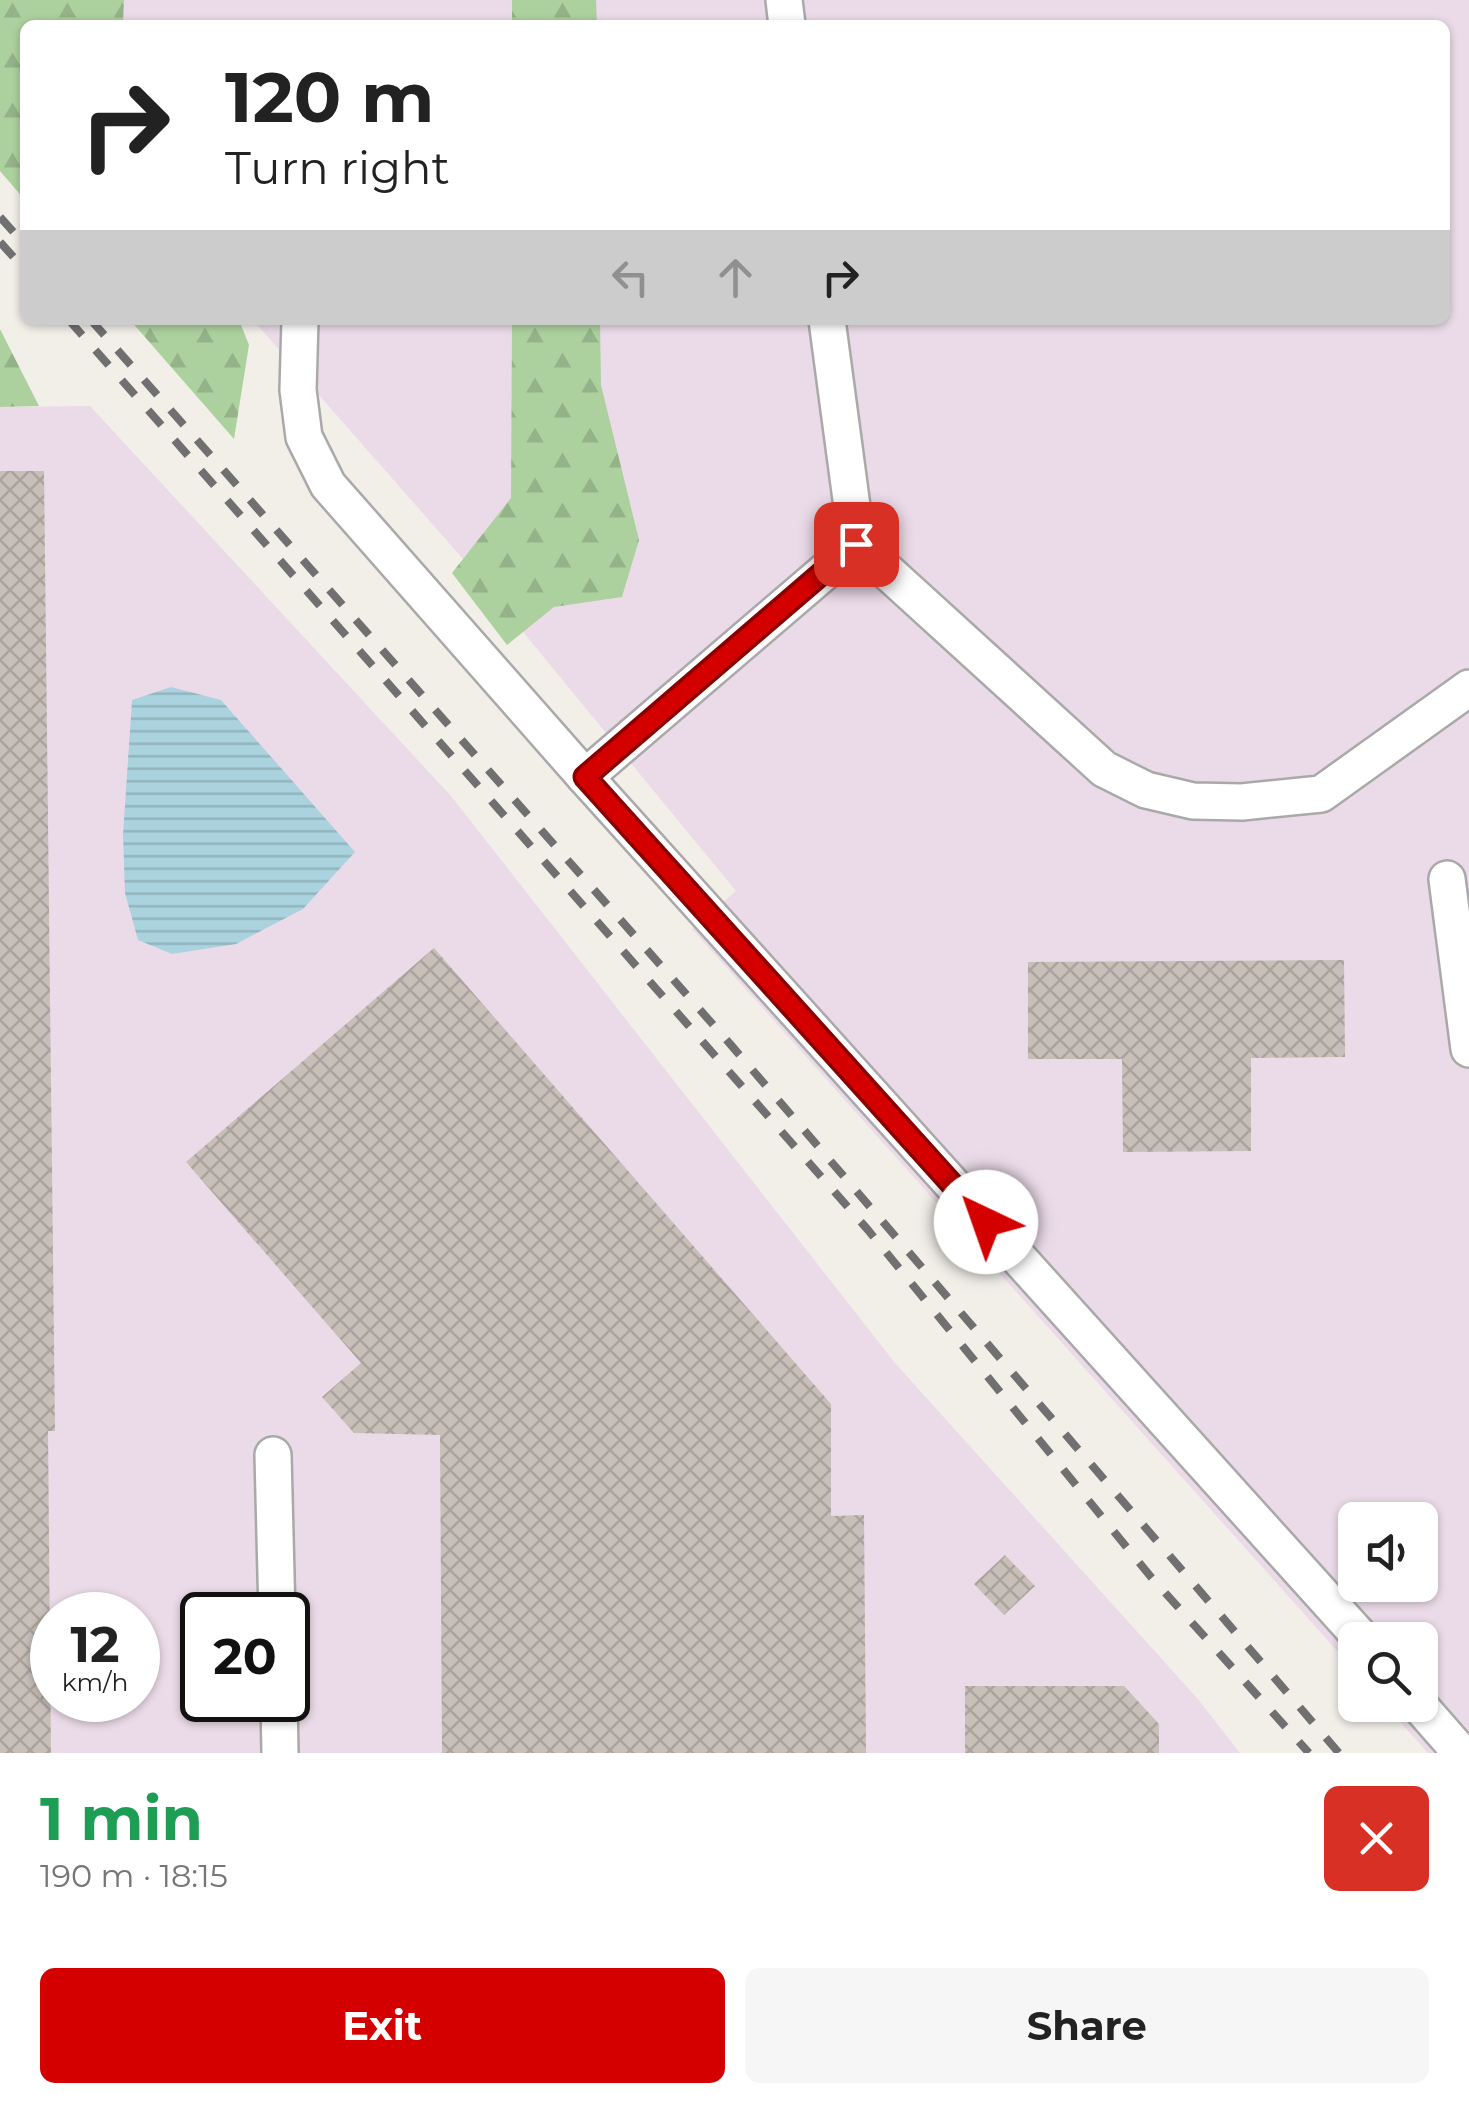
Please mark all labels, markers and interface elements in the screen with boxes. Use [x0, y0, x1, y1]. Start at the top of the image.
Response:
text: 120 m [225, 54, 435, 140]
icon: right [60, 60, 190, 190]
text: Turn right [225, 140, 450, 195]
icon: left [603, 250, 658, 305]
icon: ahead [708, 250, 763, 305]
icon: right [813, 250, 868, 305]
pin [814, 502, 899, 587]
icon: arrive [829, 517, 884, 572]
position arrow [934, 1170, 1038, 1274]
map controls [1338, 1502, 1438, 1722]
button: sound [1338, 1502, 1438, 1602]
speed limit sign: 20 [180, 1592, 310, 1722]
text: 12 [70, 1614, 120, 1675]
button: search [1338, 1622, 1438, 1722]
text: km/h [62, 1667, 128, 1697]
text: 1 min [40, 1782, 203, 1855]
button: close [1324, 1786, 1429, 1891]
text: 190 m · 18:15 [40, 1856, 228, 1895]
button: Exit [40, 1968, 725, 2083]
button: Share [745, 1968, 1429, 2083]

